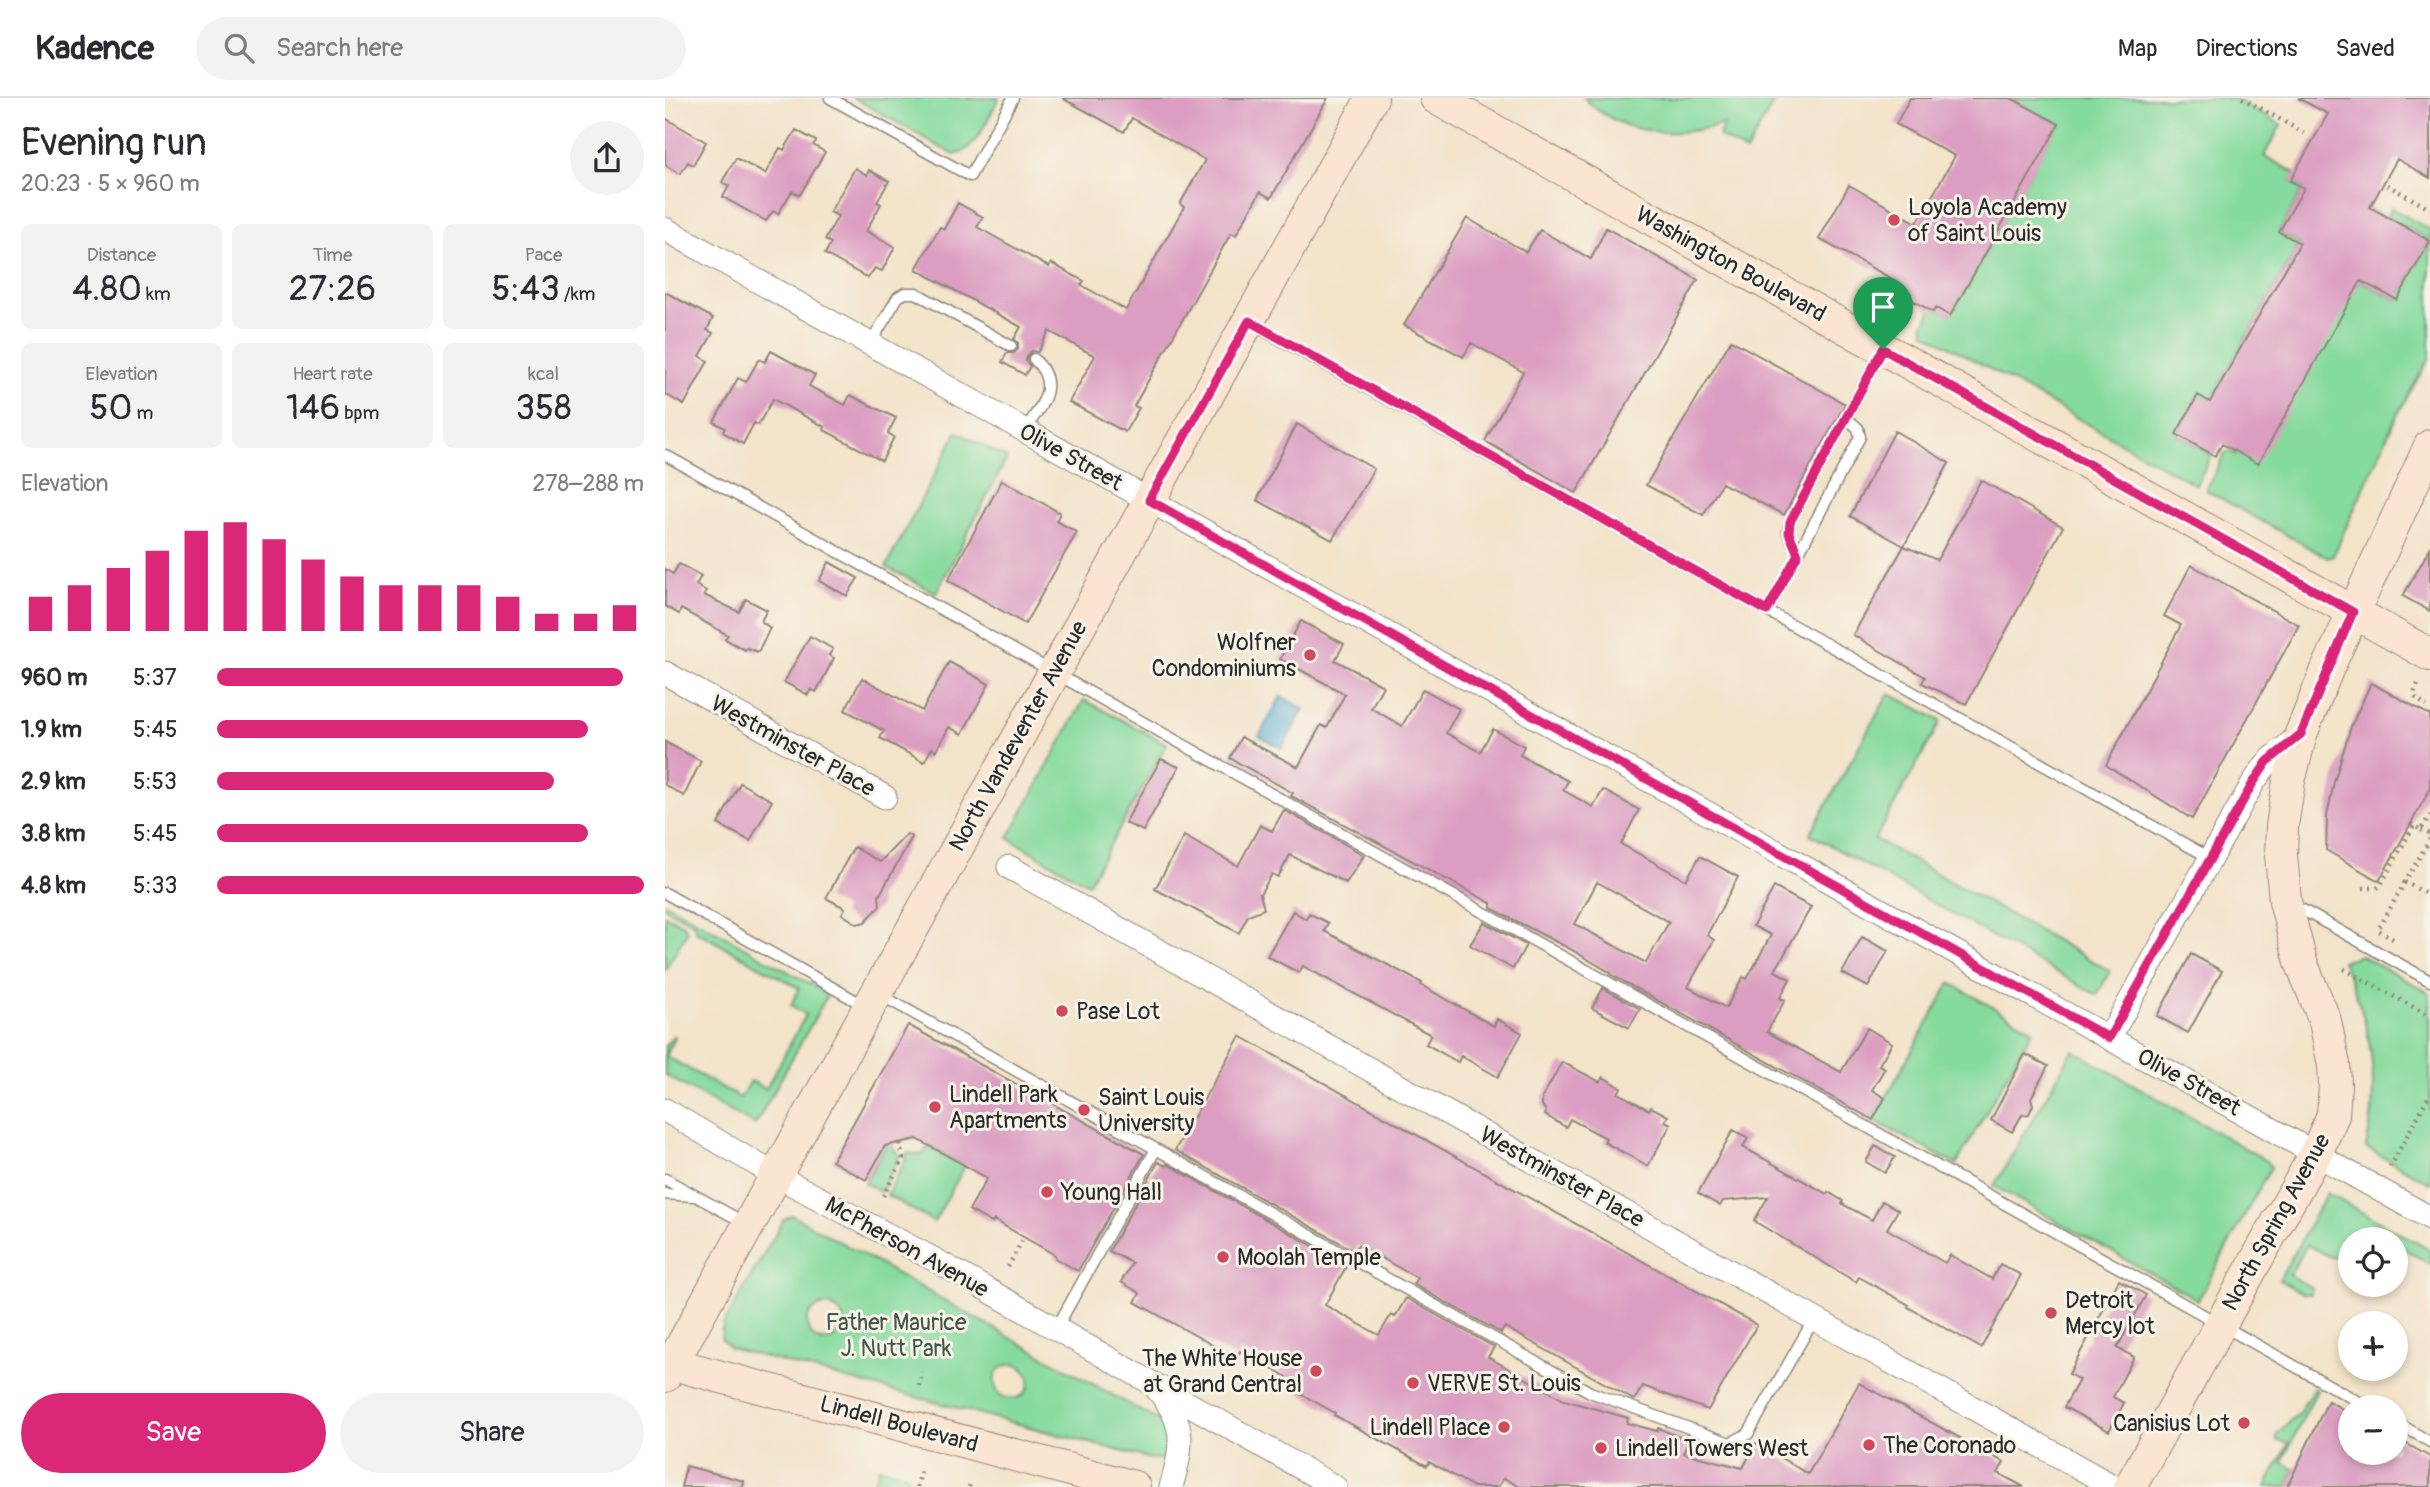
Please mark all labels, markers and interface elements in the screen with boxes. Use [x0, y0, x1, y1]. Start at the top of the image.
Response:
search box [196, 17, 686, 80]
text: Kadence [35, 28, 154, 69]
icon: search [220, 29, 258, 67]
text: Search here [276, 32, 403, 64]
text: Map [2118, 34, 2158, 63]
text: Directions [2196, 34, 2297, 63]
text: Saved [2335, 34, 2395, 63]
text: Evening run [21, 119, 207, 167]
button: share [570, 121, 644, 195]
text: 20:23 · 5 × 960 m [21, 169, 200, 198]
place label: Loyola Academy of Saint Louis [1908, 193, 2067, 248]
street label: Washington Boulevard [1631, 200, 1831, 328]
marker: Loyola Academy of Saint Louis [1886, 212, 1902, 228]
text: Distance [87, 243, 156, 267]
text: Time [313, 243, 352, 267]
text: Pace [525, 243, 562, 267]
text: 4.80 [72, 267, 142, 311]
text: 27:26 [289, 267, 376, 311]
text: 5:43 [492, 267, 560, 311]
pin [1853, 277, 1913, 349]
text: km [142, 282, 171, 306]
text: /km [560, 282, 595, 306]
icon: arrive [1864, 288, 1902, 326]
text: Elevation [85, 362, 158, 386]
text: Heart rate [292, 362, 373, 386]
text: kcal [528, 362, 559, 386]
text: 50 [90, 386, 132, 430]
text: 146 [286, 386, 340, 430]
text: 358 [515, 386, 572, 430]
text: m [132, 401, 153, 425]
text: bpm [340, 401, 379, 425]
street label: Olive Street [1014, 417, 1128, 498]
text: Elevation [21, 469, 109, 498]
text: 278–288 m [532, 469, 644, 498]
street label: North Vandeventer Avenue [942, 615, 1094, 856]
place label: Wolfner Condominiums [1152, 628, 1296, 683]
marker: Wolfner Condominiums [1302, 647, 1318, 663]
text: 960 m [21, 663, 87, 692]
text: 5:37 [133, 663, 177, 692]
street label: Westminster Place [706, 689, 881, 803]
text: 1.9 km [21, 715, 82, 744]
text: 5:45 [133, 715, 177, 744]
text: 2.9 km [21, 767, 86, 796]
text: 5:53 [133, 767, 177, 796]
text: 3.8 km [21, 819, 85, 848]
text: 5:45 [133, 819, 177, 848]
text: 4.8 km [21, 871, 86, 900]
text: 5:33 [133, 871, 177, 900]
place label: Pase Lot [1076, 997, 1160, 1026]
marker: Pase Lot [1054, 1003, 1070, 1019]
street label: Olive Street [2132, 1042, 2246, 1123]
place label: Lindell Park Apartments [949, 1080, 1067, 1135]
place label: Saint Louis University [1098, 1083, 1204, 1138]
marker: Lindell Park Apartments [927, 1099, 943, 1115]
marker: Saint Louis University [1076, 1102, 1092, 1118]
street label: Westminster Place [1475, 1120, 1650, 1234]
street label: North Spring Avenue [2215, 1128, 2337, 1316]
place label: Young Hall [1060, 1178, 1162, 1207]
marker: Young Hall [1039, 1184, 1055, 1200]
street label: McPherson Avenue [820, 1190, 994, 1304]
map controls [2338, 1227, 2408, 1465]
button: locate [2338, 1227, 2408, 1297]
place label: Moolah Temple [1237, 1243, 1381, 1272]
marker: Moolah Temple [1215, 1249, 1231, 1265]
place label: Detroit Mercy lot [2065, 1286, 2155, 1341]
marker: Detroit Mercy lot [2043, 1305, 2059, 1321]
park label: Father Maurice J. Nutt Park [826, 1308, 967, 1363]
button: + [2338, 1311, 2408, 1381]
place label: The White House at Grand Central [1142, 1344, 1303, 1399]
marker: The White House at Grand Central [1308, 1363, 1324, 1379]
place label: VERVE St. Louis [1427, 1369, 1581, 1398]
marker: VERVE St. Louis [1405, 1375, 1421, 1391]
street label: Lindell Boulevard [817, 1389, 981, 1459]
button: Save [21, 1393, 326, 1473]
button: Share [340, 1393, 644, 1473]
button: − [2338, 1395, 2408, 1465]
place label: Canisius Lot [2113, 1409, 2231, 1438]
place label: Lindell Place [1369, 1413, 1491, 1442]
marker: Canisius Lot [2236, 1415, 2252, 1431]
marker: Lindell Place [1496, 1419, 1512, 1435]
place label: The Coronado [1883, 1431, 2016, 1460]
place label: Lindell Towers West [1615, 1434, 1809, 1463]
marker: The Coronado [1861, 1437, 1877, 1453]
marker: Lindell Towers West [1593, 1440, 1609, 1456]

